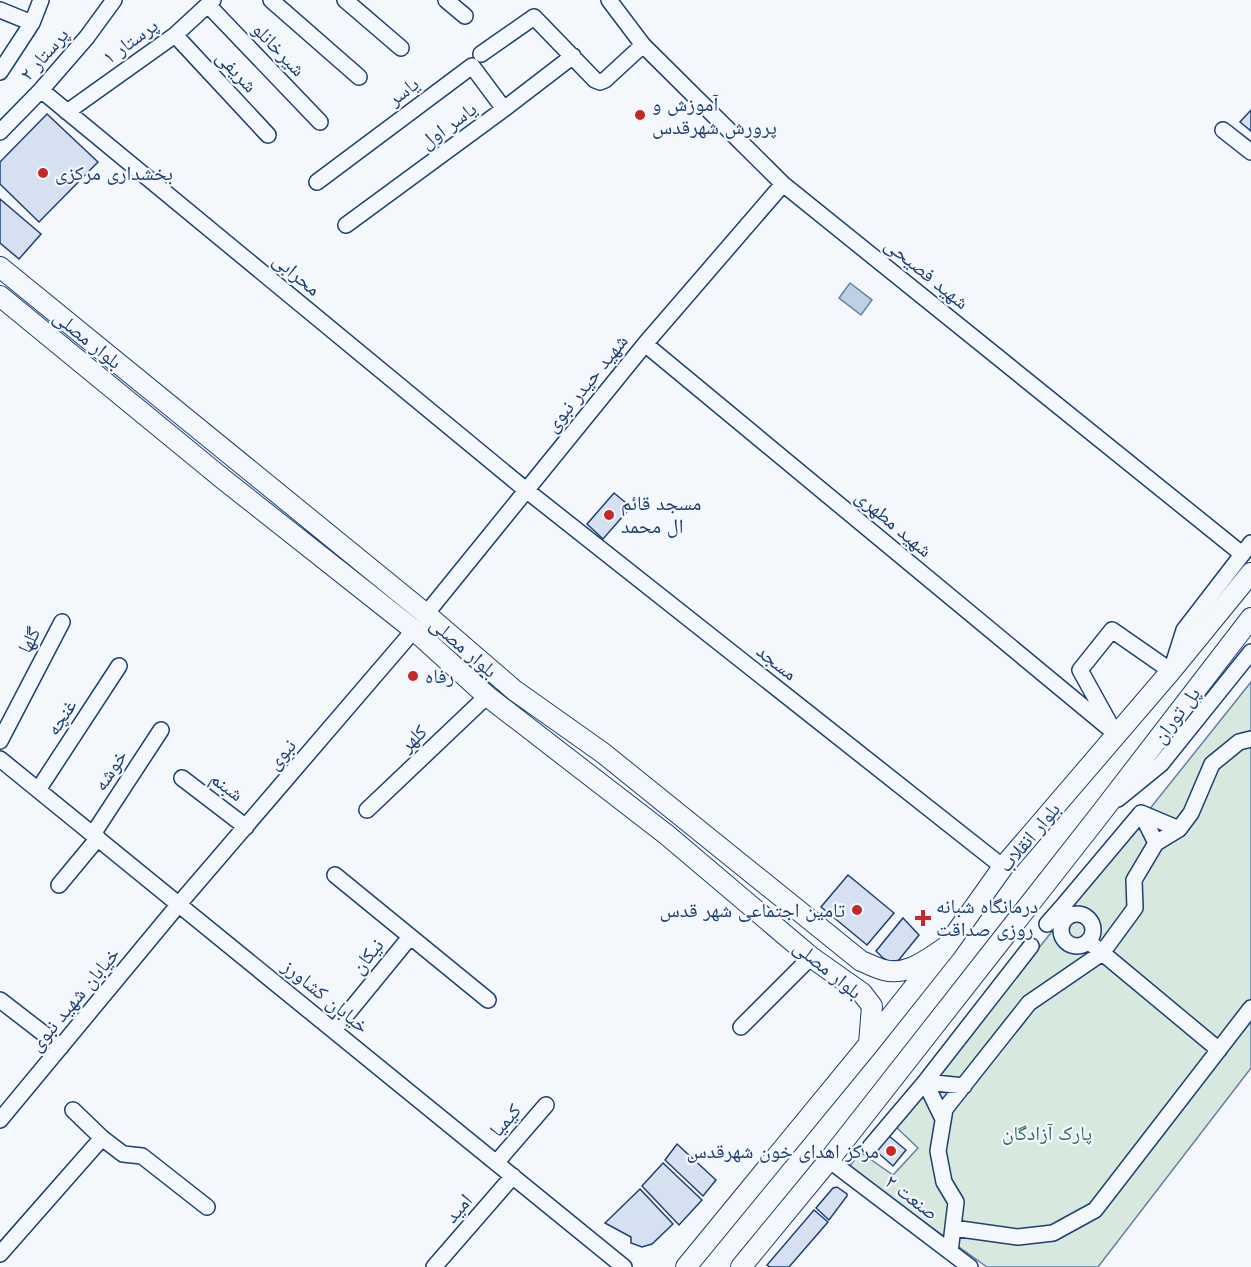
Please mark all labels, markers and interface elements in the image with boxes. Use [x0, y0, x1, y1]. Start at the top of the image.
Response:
street label: پرستار ۱ [98, 14, 163, 69]
street label: شیرخانلو [248, 18, 310, 81]
street label: پرستار ۲ [15, 23, 74, 86]
street label: شریفی [211, 45, 262, 97]
street label: یاسر [382, 72, 423, 111]
place label: آموزش و پرورش شهرقدس [652, 93, 777, 139]
street label: یاسر اول [415, 97, 481, 154]
marker: آموزش و پرورش شهرقدس [633, 108, 647, 122]
place label: بخشداری مرکزی [55, 162, 173, 185]
marker: بخشداری مرکزی [36, 166, 50, 180]
street label: شهید فصیحی [880, 233, 973, 314]
street label: محرابی [268, 248, 325, 301]
street label: بلوار مصلی [49, 305, 126, 374]
street label: شهید حیدر نبوی [540, 330, 633, 437]
street label: شهید مطهری [851, 485, 937, 562]
place label: مسجد قائم ال محمد [621, 492, 701, 538]
marker: مسجد قائم ال محمد [602, 508, 616, 522]
street label: بلوار مصلی [426, 612, 502, 683]
street label: گلها [13, 623, 46, 657]
street label: مسجد [752, 639, 802, 685]
place label: رفاه [425, 665, 454, 687]
marker: رفاه [406, 669, 420, 683]
street label: پل توران [1148, 682, 1205, 748]
street label: غنچه [41, 695, 81, 739]
street label: کلهر [394, 720, 432, 757]
street label: نبوی [262, 734, 301, 774]
street label: خوشه [89, 745, 131, 795]
street label: شبنم [204, 767, 248, 808]
street label: بلوار انقلاب [994, 798, 1065, 876]
place label: درمانگاه شبانه روزی صداقت [936, 895, 1038, 941]
place label: تامین اجتماعی شهر قدس [660, 899, 845, 922]
marker: تامین اجتماعی شهر قدس [850, 903, 864, 917]
marker: درمانگاه شبانه روزی صداقت [914, 909, 932, 927]
street label: نیکان [346, 934, 388, 979]
street label: بلوار مصلی [789, 935, 866, 1004]
street label: خیابان شهید نبوی [24, 942, 125, 1056]
street label: خیابان کشاورز [277, 954, 374, 1038]
street label: کیمیا [485, 1099, 525, 1141]
park label: پارک آزادگان [1002, 1122, 1092, 1145]
place label: مرکز اهدای خون شهرقدس [686, 1140, 879, 1163]
marker: مرکز اهدای خون شهرقدس [884, 1144, 898, 1158]
street label: صنعت ۲ [881, 1170, 943, 1224]
street label: امید [440, 1189, 477, 1227]

